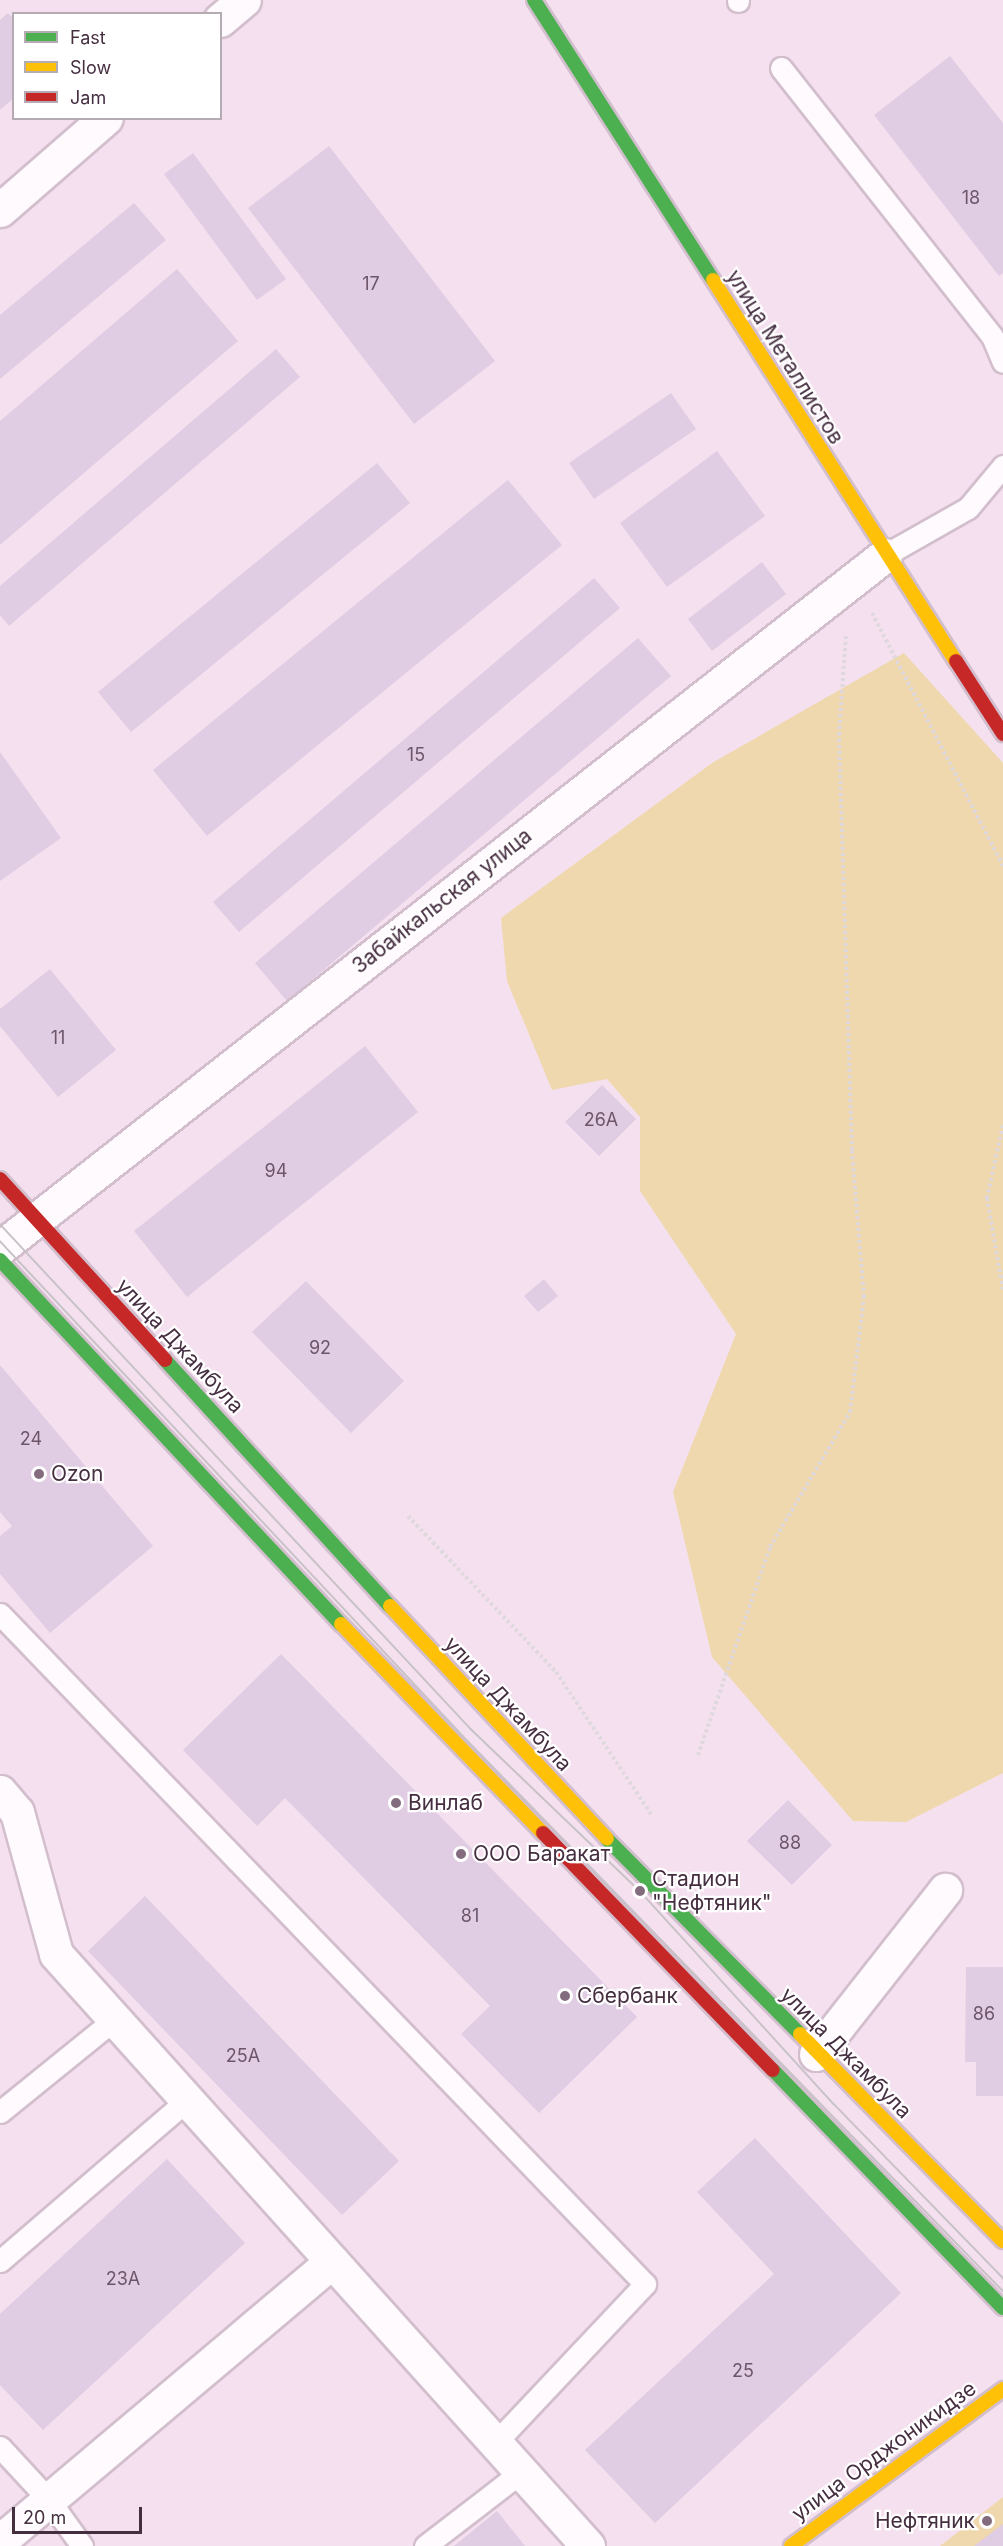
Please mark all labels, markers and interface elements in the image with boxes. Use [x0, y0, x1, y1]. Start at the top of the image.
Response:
legend [12, 12, 222, 120]
text: Fast [70, 27, 106, 48]
text: Slow [70, 57, 111, 78]
text: Jam [70, 87, 106, 108]
house number: 18 [962, 187, 980, 209]
street label: улица Металлистов [721, 265, 849, 449]
house number: 17 [362, 273, 380, 295]
house number: 15 [407, 744, 425, 766]
street label: Забайкальская улица [347, 823, 537, 979]
house number: 11 [51, 1027, 65, 1049]
house number: 26А [584, 1109, 618, 1131]
house number: 94 [265, 1160, 287, 1182]
street label: улица Джамбула [111, 1273, 249, 1419]
house number: 92 [309, 1337, 331, 1359]
house number: 24 [20, 1428, 42, 1450]
place label: Ozon [51, 1461, 103, 1487]
marker: Ozon [32, 1467, 46, 1481]
street label: улица Джамбула [439, 1631, 577, 1777]
place label: Винлаб [408, 1790, 483, 1816]
marker: Винлаб [389, 1796, 403, 1810]
house number: 88 [779, 1832, 801, 1854]
place label: ООО Баракат [473, 1841, 610, 1867]
marker: ООО Баракат [454, 1847, 468, 1861]
place label: Стадион "Нефтяник" [652, 1866, 772, 1916]
marker: Стадион "Нефтяник" [633, 1884, 647, 1898]
house number: 81 [461, 1905, 479, 1927]
street label: улица Джамбула [775, 1982, 917, 2124]
place label: Сбербанк [577, 1983, 678, 2009]
marker: Сбербанк [558, 1989, 572, 2003]
house number: 86 [973, 2003, 995, 2025]
house number: 25А [226, 2045, 260, 2067]
house number: 23А [106, 2268, 140, 2290]
house number: 25 [732, 2360, 754, 2382]
street label: улица Орджоникидзе [787, 2376, 981, 2526]
scale bar [15, 2495, 146, 2533]
text: 20 m [23, 2507, 66, 2528]
place label: Нефтяник [875, 2508, 975, 2534]
marker: Нефтяник [980, 2514, 994, 2528]

